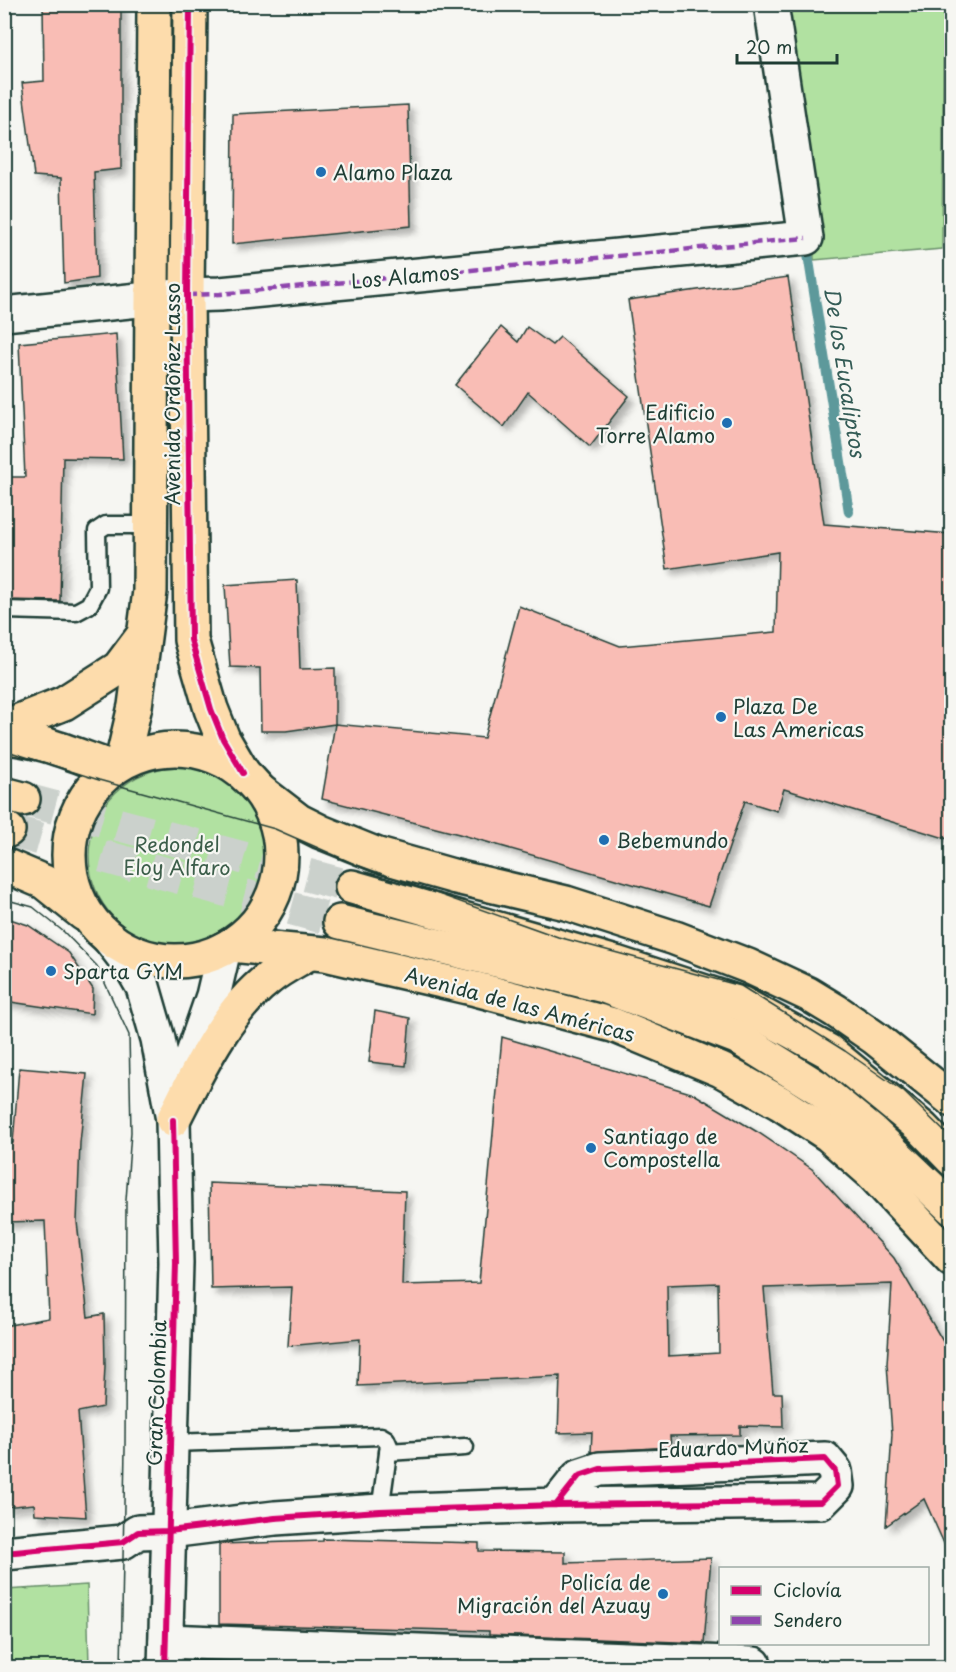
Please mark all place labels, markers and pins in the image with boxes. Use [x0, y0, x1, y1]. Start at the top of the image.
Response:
place label: Alamo Plaza [333, 157, 453, 187]
marker: Alamo Plaza [314, 165, 328, 179]
place label: Edificio Torre Alamo [596, 397, 715, 450]
marker: Edificio Torre Alamo [720, 416, 734, 430]
place label: Plaza De Las Americas [733, 691, 864, 744]
marker: Plaza De Las Americas [714, 710, 728, 724]
place label: Bebemundo [616, 825, 728, 855]
marker: Bebemundo [597, 833, 611, 847]
place label: Sparta GYM [63, 956, 183, 986]
marker: Sparta GYM [44, 964, 58, 978]
place label: Santiago de Compostella [603, 1121, 721, 1174]
marker: Santiago de Compostella [584, 1141, 598, 1155]
place label: Policía de Migración del Azuay [457, 1567, 651, 1620]
marker: Policía de Migración del Azuay [656, 1587, 670, 1601]

